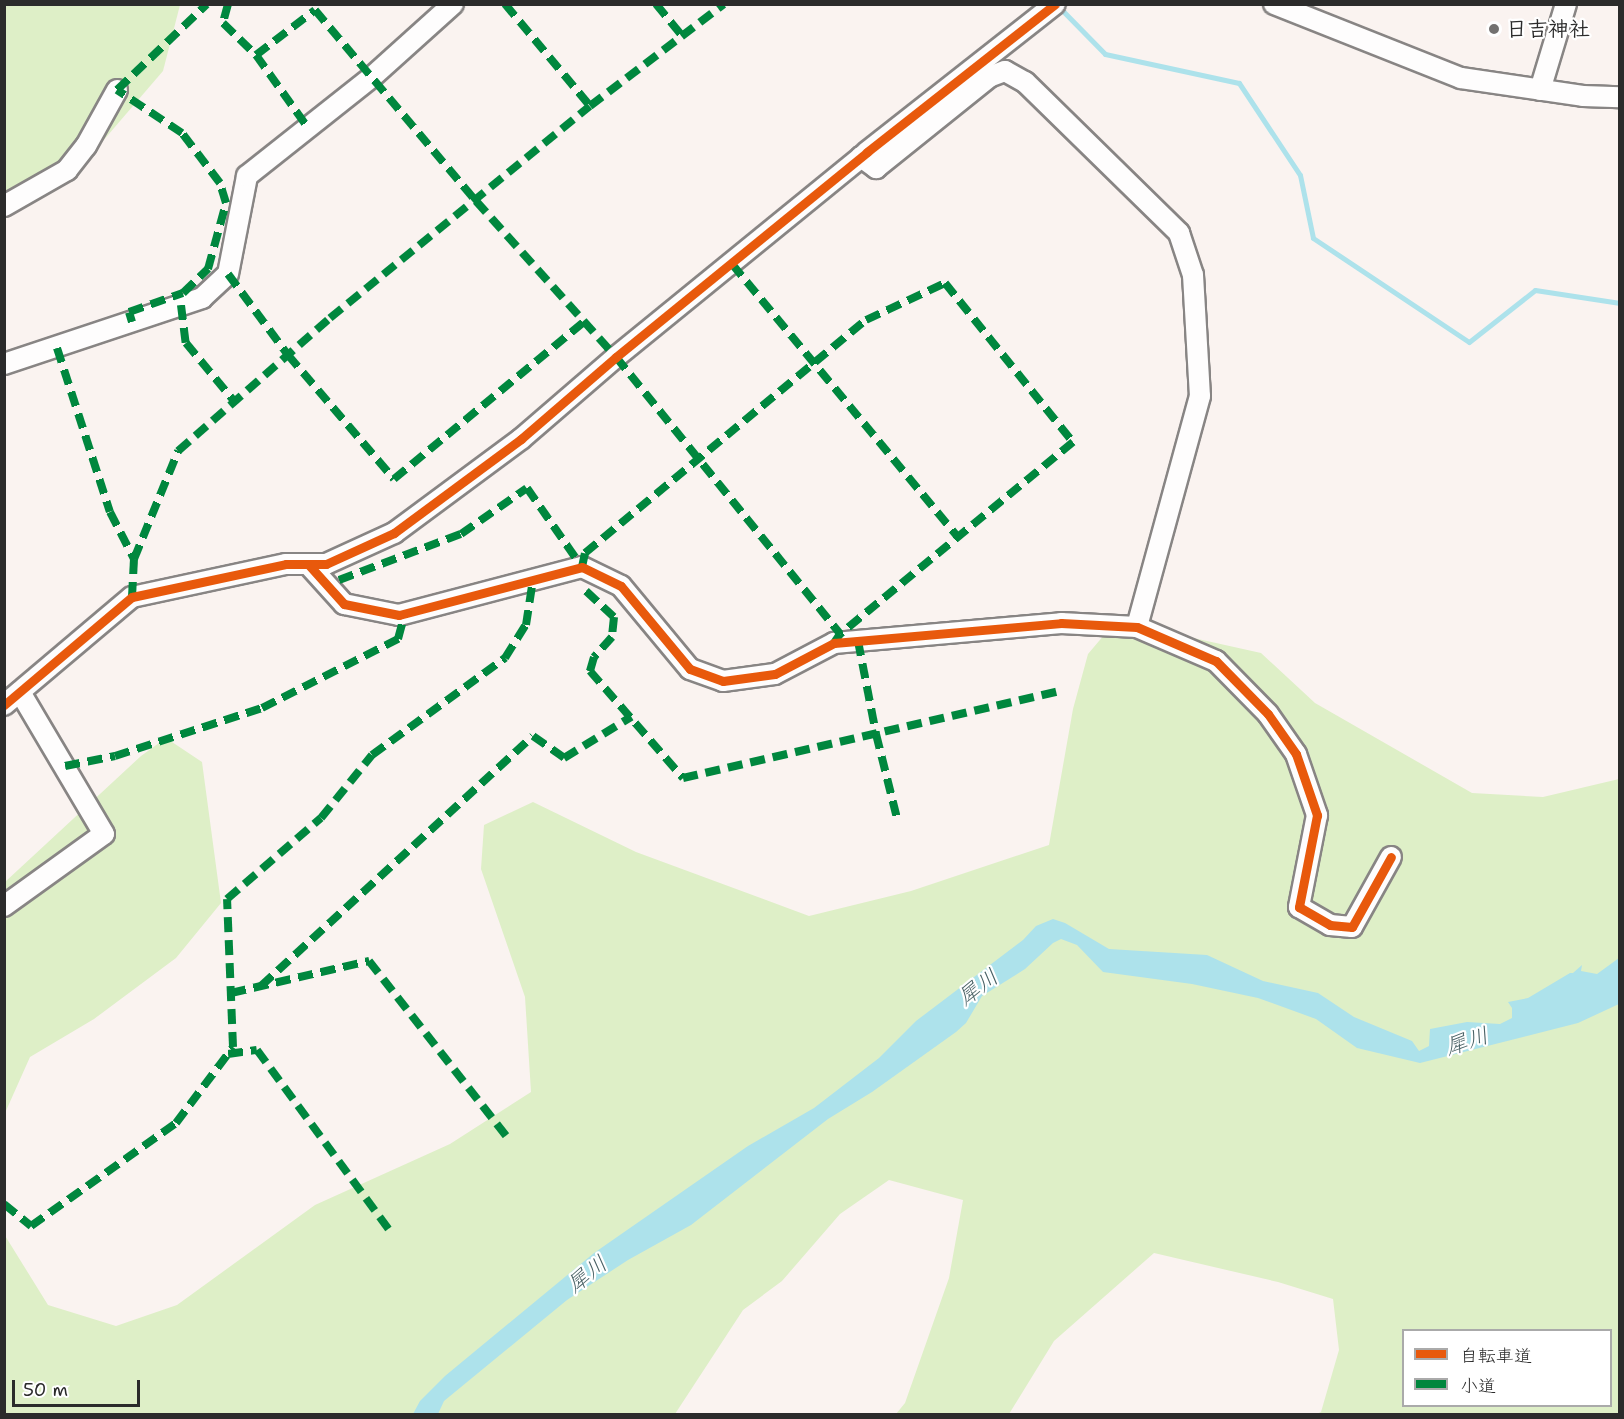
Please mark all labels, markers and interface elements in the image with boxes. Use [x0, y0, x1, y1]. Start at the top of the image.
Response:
place label: 日吉神社 [1506, 16, 1590, 42]
marker: 日吉神社 [1487, 22, 1501, 36]
water label: 犀川 [952, 963, 1004, 1011]
water label: 犀川 [1442, 1022, 1492, 1060]
water label: 犀川 [562, 1250, 612, 1298]
legend [1402, 1329, 1612, 1407]
text: 自転車道 [1460, 1344, 1532, 1368]
scale bar [15, 1368, 142, 1406]
text: 小道 [1460, 1374, 1496, 1398]
text: 50 m [23, 1378, 68, 1402]

